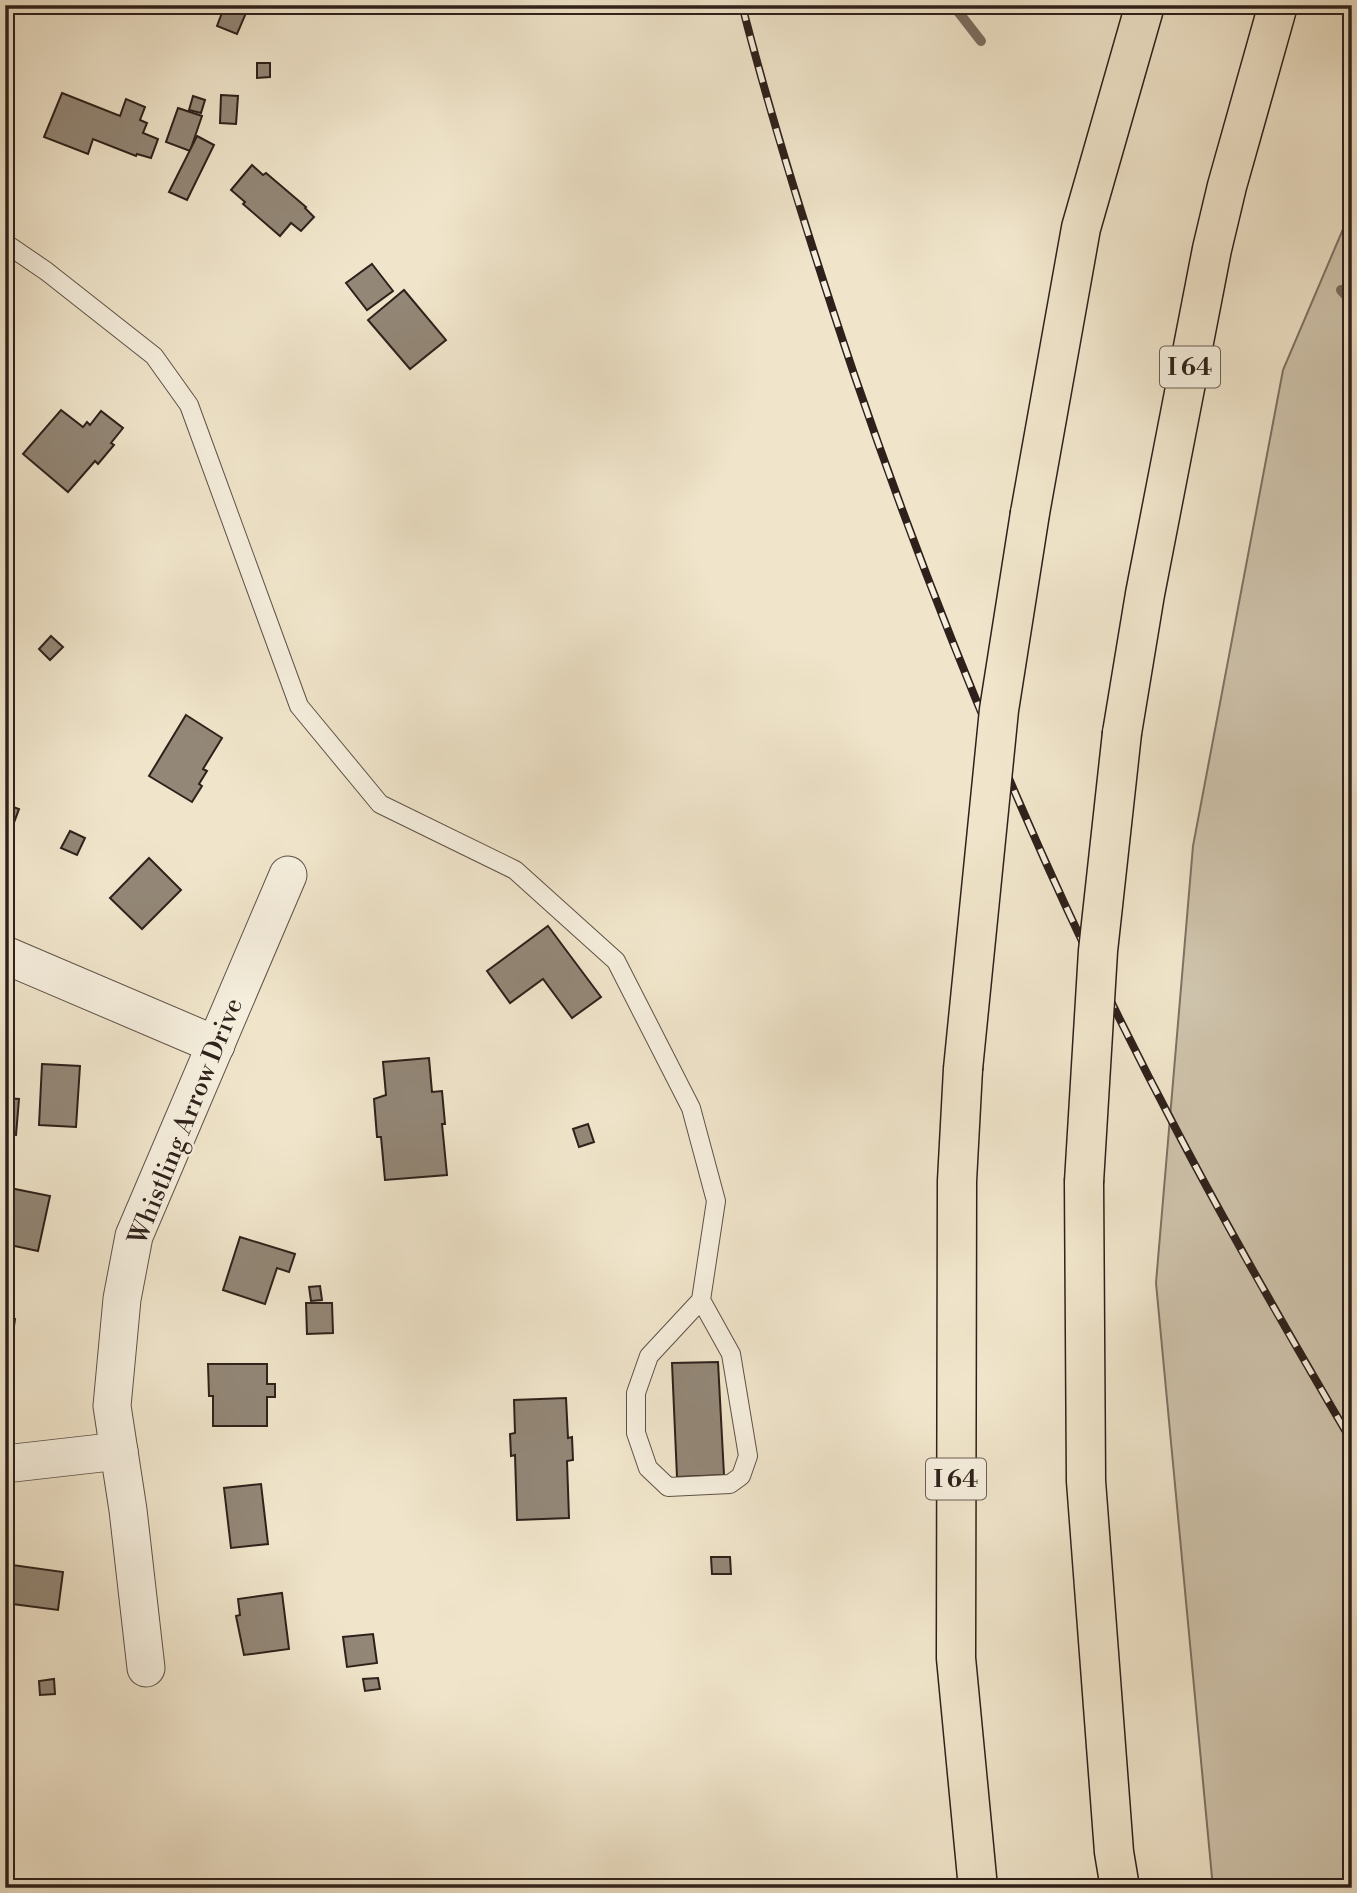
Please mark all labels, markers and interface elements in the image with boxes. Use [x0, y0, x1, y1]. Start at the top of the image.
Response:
road number: I 64 [1160, 346, 1220, 388]
street label: Whistling Arrow Drive [121, 993, 250, 1250]
road number: I 64 [926, 1458, 986, 1499]

